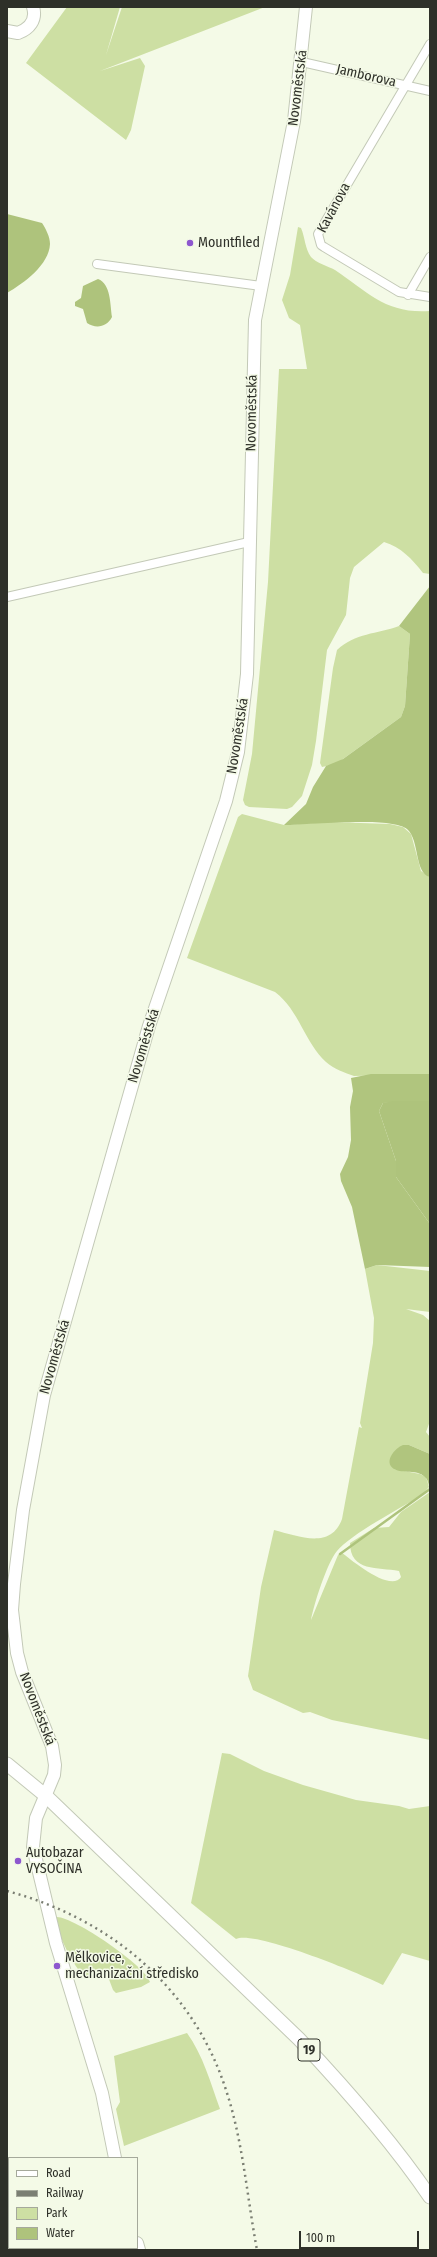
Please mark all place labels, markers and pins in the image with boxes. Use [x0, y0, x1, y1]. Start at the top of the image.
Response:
place label: Mountfiled [198, 235, 260, 251]
marker: Mountfiled [185, 238, 195, 248]
place label: Autobazar VYSOČINA [26, 1845, 84, 1878]
marker: Autobazar VYSOČINA [13, 1856, 23, 1866]
place label: Mělkovice, mechanizační středisko [65, 1950, 199, 1982]
marker: Mělkovice, mechanizační středisko [52, 1961, 62, 1971]

